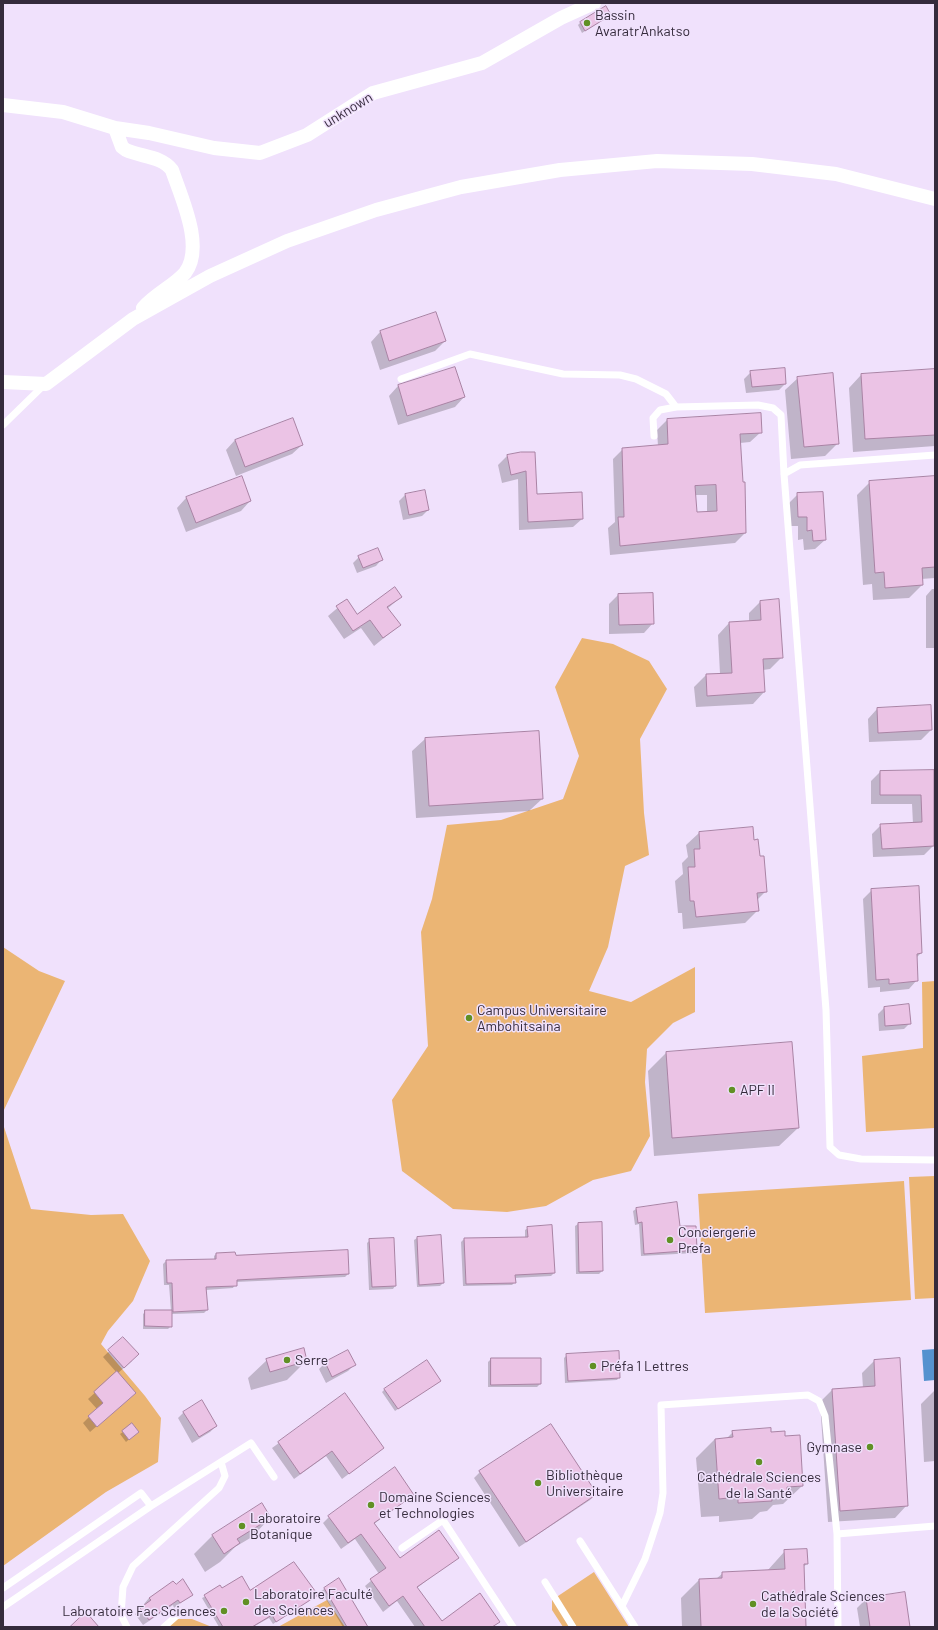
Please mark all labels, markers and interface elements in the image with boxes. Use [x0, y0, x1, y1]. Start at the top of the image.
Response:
place label: Bassin Avaratr'Ankatso [595, 7, 690, 40]
marker: Bassin Avaratr'Ankatso [582, 18, 592, 28]
street label: unknown [320, 89, 376, 131]
place label: Campus Universitaire Ambohitsaina [477, 1002, 607, 1034]
marker: Campus Universitaire Ambohitsaina [464, 1013, 474, 1023]
place label: APF II [740, 1082, 775, 1098]
marker: APF II [727, 1085, 737, 1095]
place label: Conciergerie Prefa [678, 1224, 756, 1256]
marker: Conciergerie Prefa [665, 1235, 675, 1245]
place label: Serre [295, 1352, 328, 1368]
marker: Serre [282, 1355, 292, 1365]
place label: Préfa 1 Lettres [601, 1358, 689, 1374]
marker: Préfa 1 Lettres [588, 1361, 598, 1371]
place label: Gymnase [806, 1439, 862, 1455]
marker: Gymnase [865, 1442, 875, 1452]
marker: Cathédrale Sciences de la Santé [754, 1457, 764, 1467]
place label: Bibliothèque Universitaire [546, 1467, 624, 1500]
place label: Cathédrale Sciences de la Santé [697, 1469, 821, 1502]
marker: Bibliothèque Universitaire [533, 1478, 543, 1488]
place label: Domaine Sciences et Technologies [379, 1489, 491, 1522]
marker: Domaine Sciences et Technologies [366, 1500, 376, 1510]
place label: Laboratoire Botanique [250, 1510, 321, 1542]
marker: Laboratoire Botanique [237, 1521, 247, 1531]
place label: Laboratoire Faculté des Sciences [254, 1586, 373, 1618]
place label: Cathédrale Sciences de la Société [761, 1588, 885, 1620]
marker: Laboratoire Faculté des Sciences [241, 1597, 251, 1607]
marker: Cathédrale Sciences de la Société [748, 1599, 758, 1609]
place label: Laboratoire Fac Sciences [62, 1603, 216, 1619]
marker: Laboratoire Fac Sciences [219, 1606, 229, 1616]

